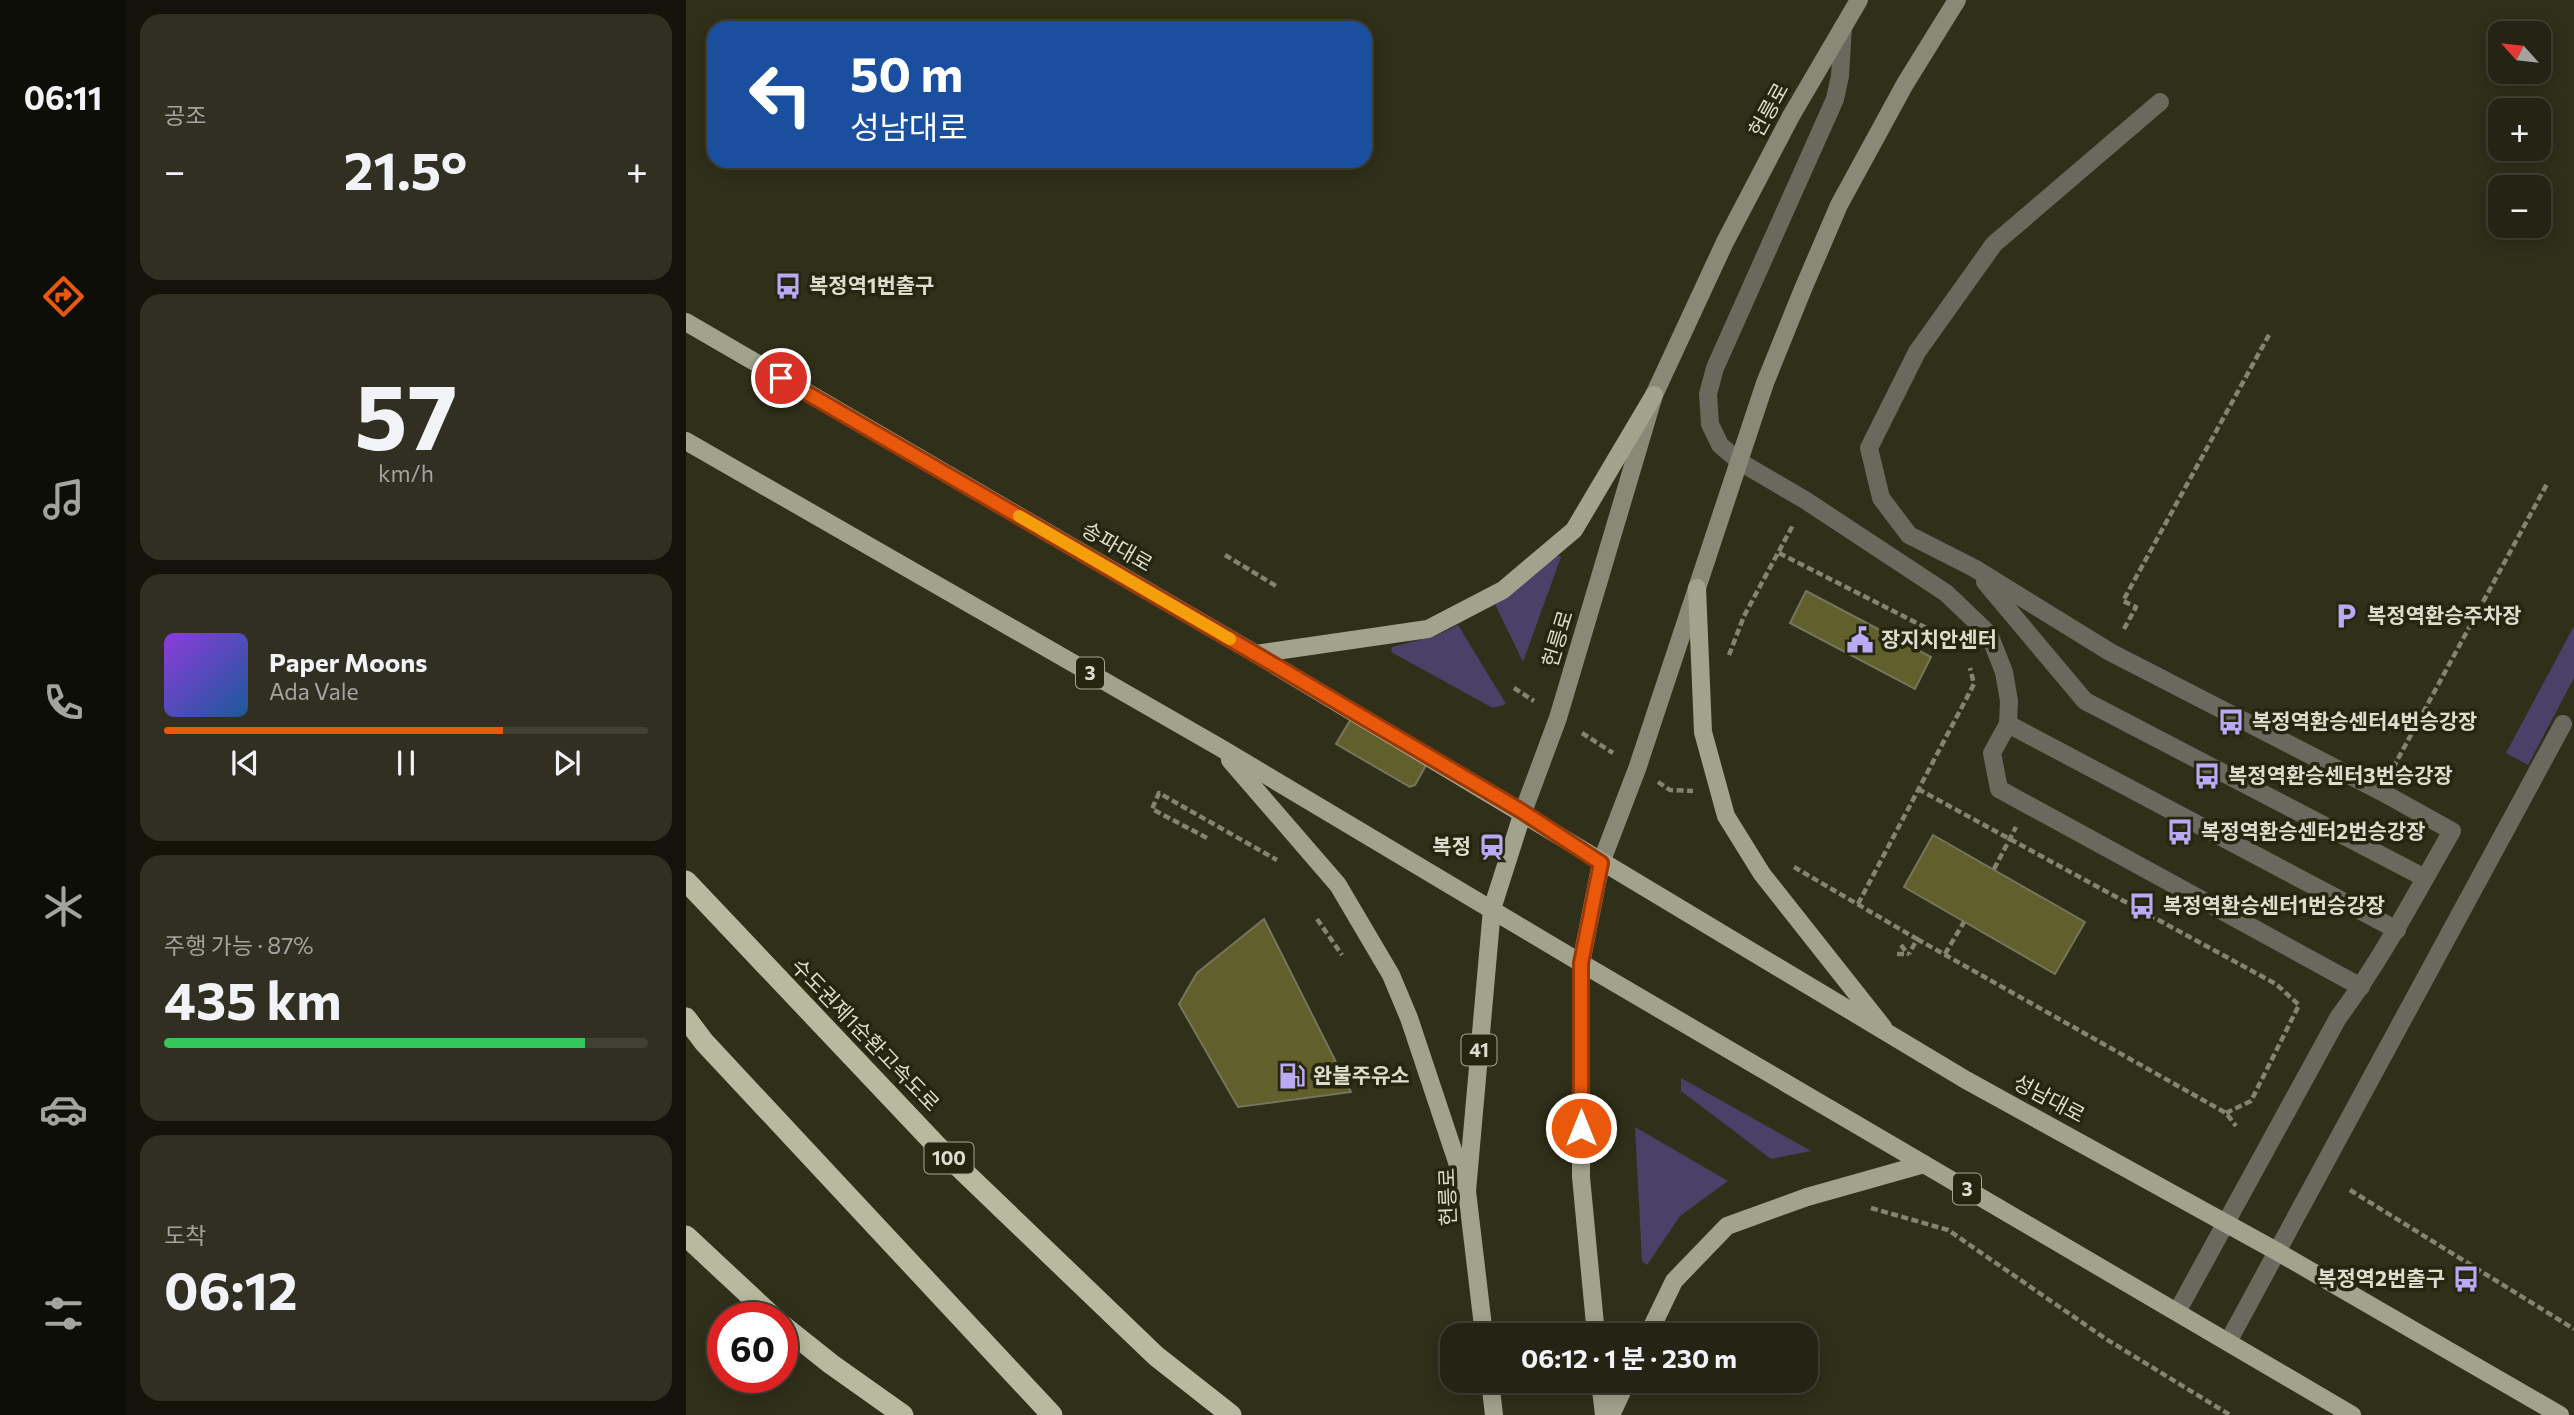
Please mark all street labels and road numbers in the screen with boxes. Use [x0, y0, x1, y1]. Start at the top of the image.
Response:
street label: 헌릉로 [1743, 78, 1793, 141]
street label: 송파대로 [1078, 516, 1157, 576]
street label: 헌릉로 [1536, 607, 1577, 670]
road number: 3 [1076, 658, 1104, 688]
street label: 수도권제1순환고속도로 [787, 953, 945, 1115]
road number: 41 [1462, 1034, 1496, 1066]
street label: 성남대로 [2010, 1068, 2090, 1127]
road number: 100 [924, 1142, 974, 1174]
street label: 헌릉로 [1433, 1168, 1460, 1226]
road number: 3 [1953, 1174, 1981, 1204]

